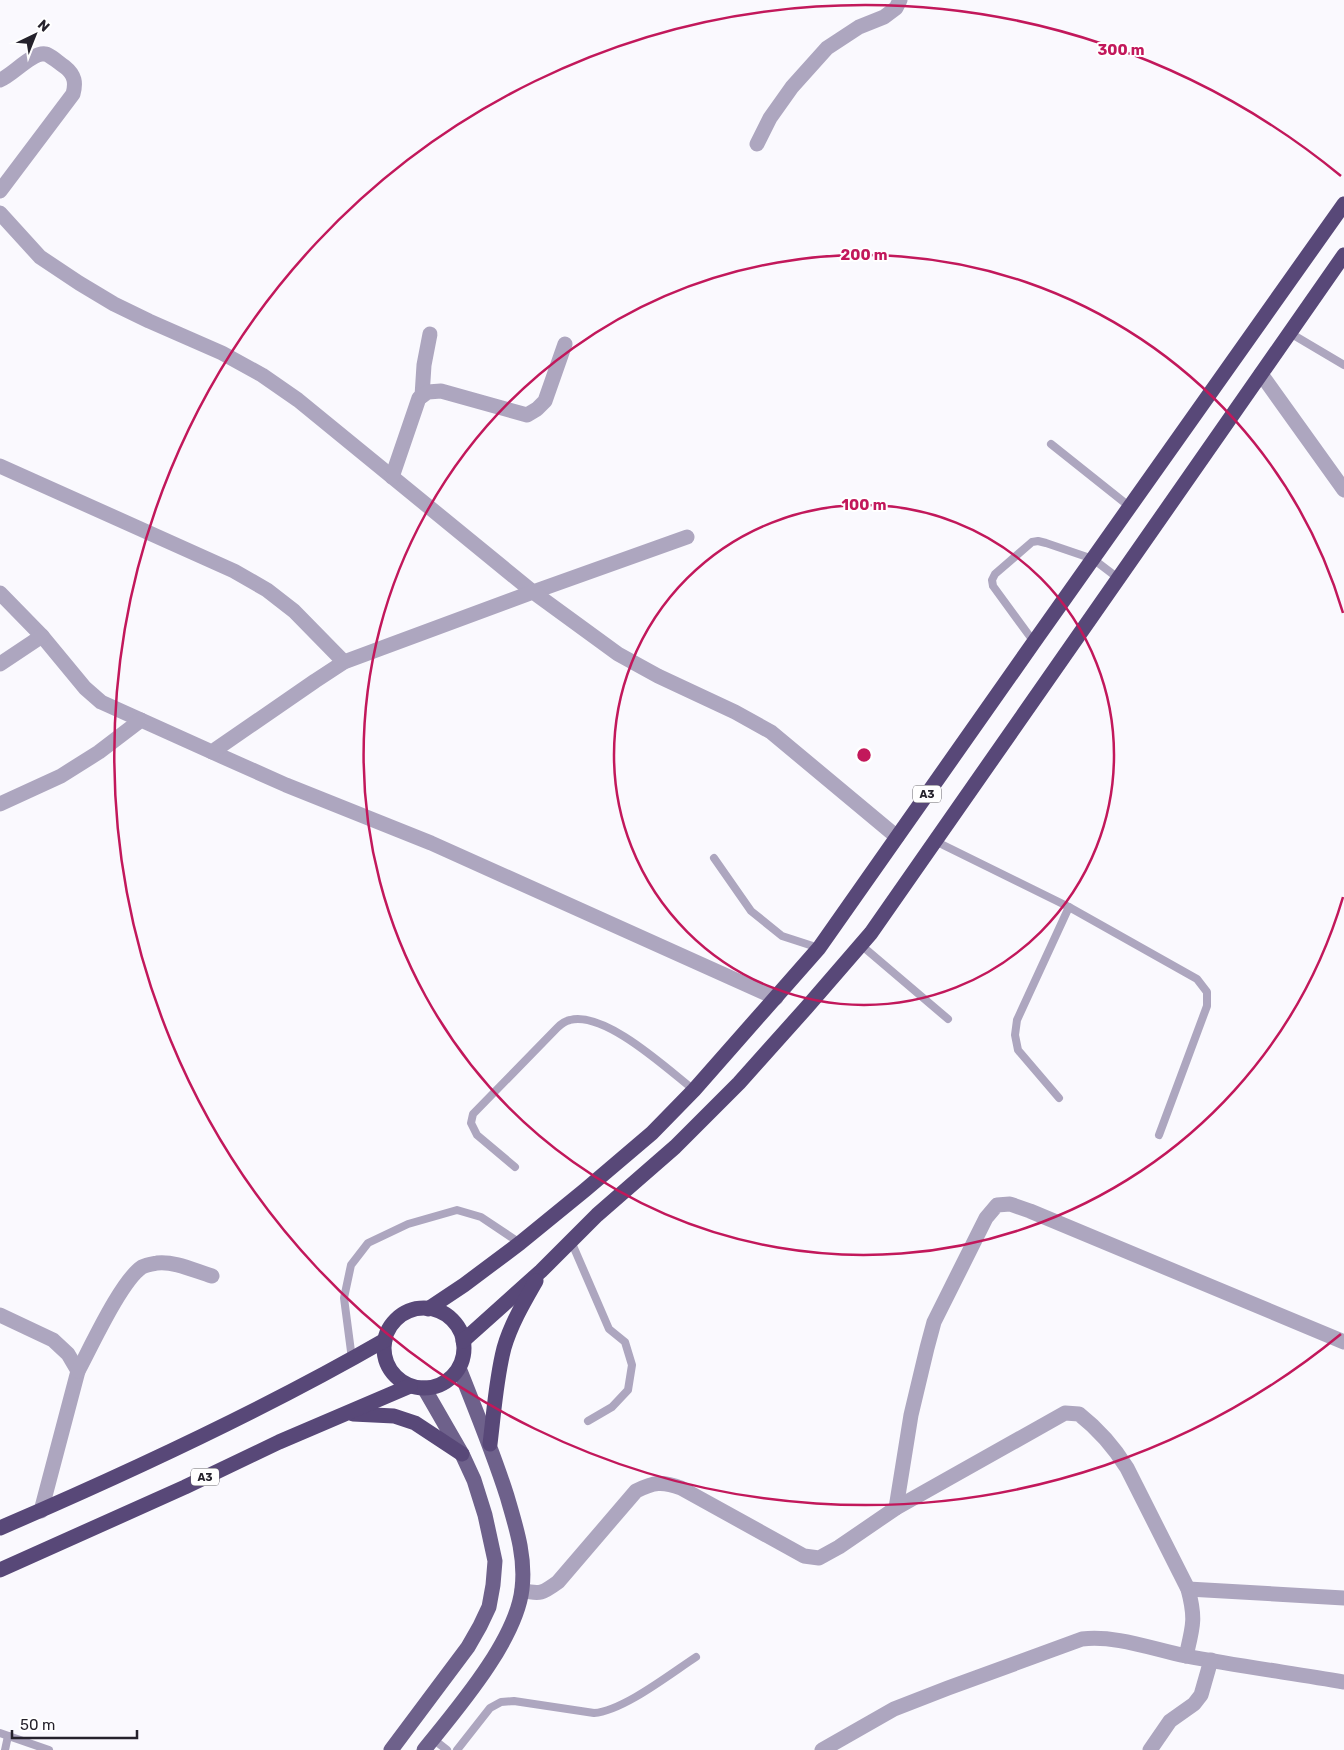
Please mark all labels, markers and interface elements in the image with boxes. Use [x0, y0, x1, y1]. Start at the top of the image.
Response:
north arrow [10, 10, 60, 60]
text: N [34, 16, 53, 36]
text: 300 m [1097, 41, 1145, 59]
text: 200 m [840, 246, 888, 264]
text: 100 m [842, 496, 886, 514]
centre of rings [855, 746, 873, 764]
road number: A3 [913, 786, 941, 802]
road number: A3 [191, 1468, 219, 1485]
scale bar [12, 1708, 138, 1740]
text: 50 m [20, 1716, 55, 1734]

